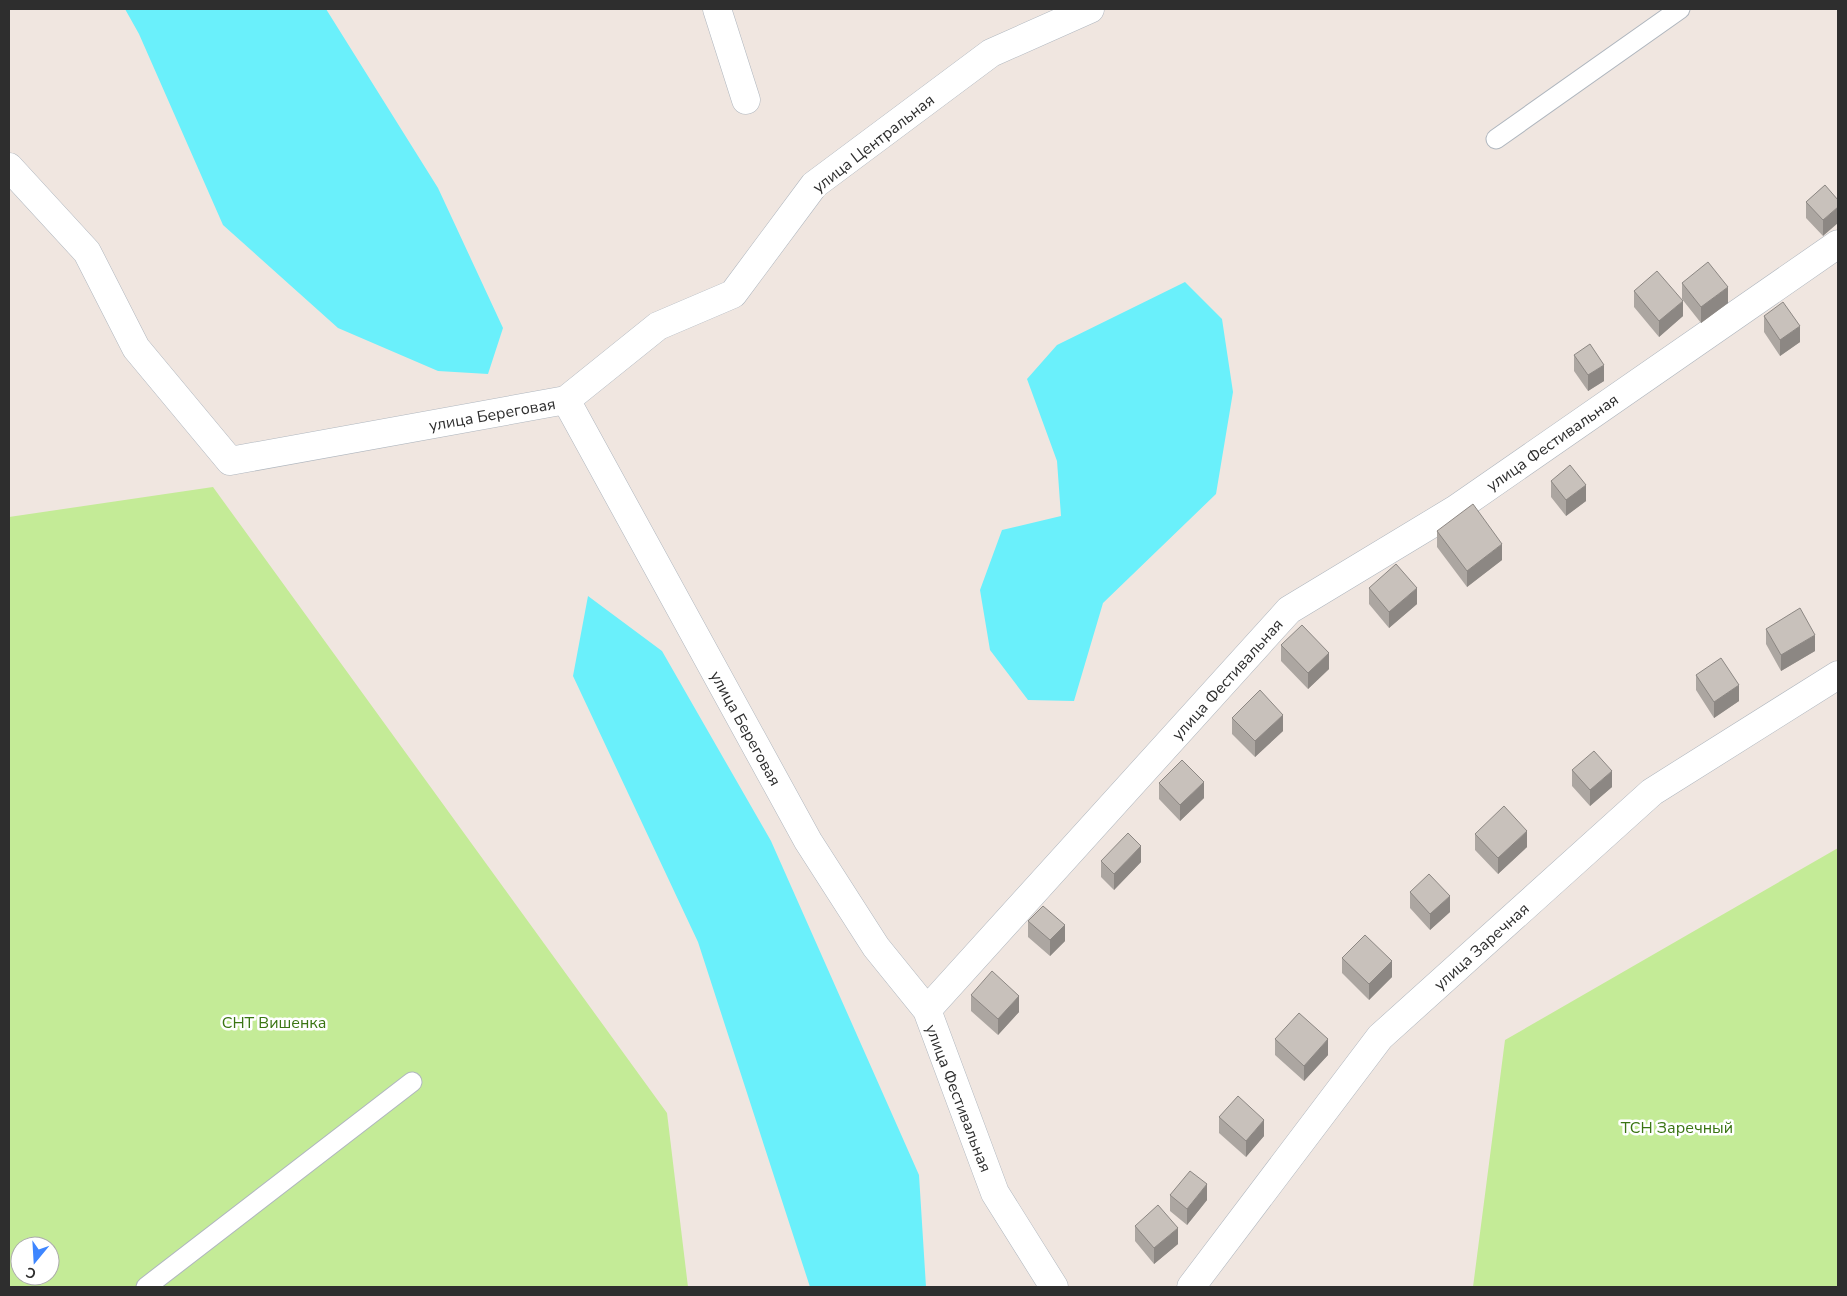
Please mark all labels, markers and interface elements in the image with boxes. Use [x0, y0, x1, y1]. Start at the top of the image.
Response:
street label: улица Центральная [808, 89, 939, 198]
street label: улица Фестивальная [1482, 389, 1623, 497]
street label: улица Береговая [427, 393, 557, 437]
street label: улица Фестивальная [1167, 614, 1288, 745]
street label: улица Береговая [704, 667, 786, 790]
street label: улица Заречная [1429, 898, 1534, 995]
park label: СНТ Вишенка [222, 1012, 326, 1034]
street label: улица Фестивальная [920, 1021, 996, 1175]
park label: ТСН Заречный [1621, 1117, 1733, 1139]
north arrow [10, 1236, 60, 1286]
text: С [23, 1262, 39, 1283]

